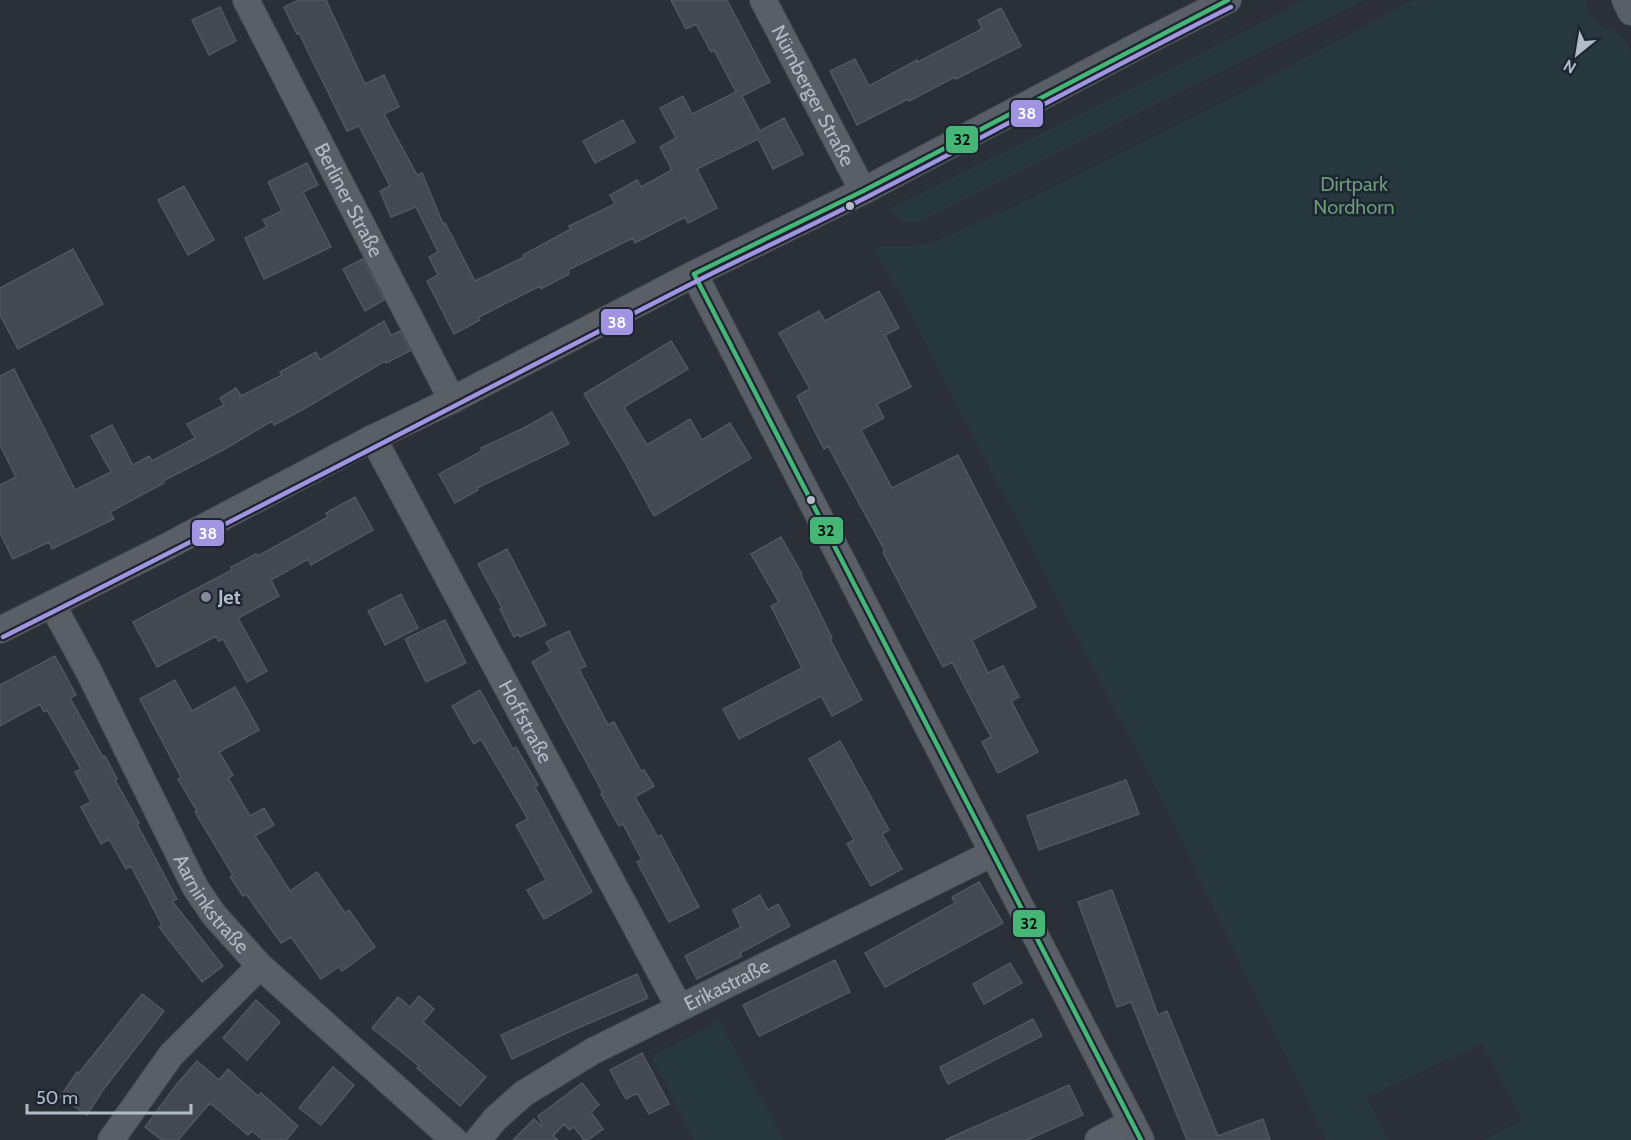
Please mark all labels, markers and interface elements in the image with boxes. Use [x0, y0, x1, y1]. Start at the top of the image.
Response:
street label: Nürnberger Straße [766, 21, 860, 170]
north arrow [1547, 24, 1607, 84]
text: N [1560, 56, 1579, 78]
line badge: 38 [1010, 99, 1044, 128]
text: 38 [1018, 104, 1036, 123]
line badge: 32 [945, 125, 979, 154]
text: 32 [953, 130, 971, 149]
street label: Berliner Straße [310, 139, 388, 261]
park label: Dirtpark Nordhorn [1313, 172, 1395, 219]
unlabelled marker [844, 200, 856, 212]
line badge: 38 [600, 308, 634, 336]
text: 38 [608, 313, 626, 332]
unlabelled marker [805, 494, 817, 506]
line badge: 32 [809, 516, 844, 545]
line badge: 38 [191, 519, 225, 547]
text: 32 [817, 521, 835, 540]
text: 38 [199, 524, 217, 543]
place label: Jet [217, 585, 241, 609]
marker: Jet [199, 590, 213, 604]
street label: Hoffstraße [494, 676, 558, 767]
street label: Aarninkstraße [169, 850, 255, 958]
line badge: 32 [1012, 909, 1046, 938]
text: 32 [1020, 914, 1038, 933]
street label: Erikastraße [680, 954, 774, 1016]
scale bar [27, 1077, 190, 1115]
text: 50 m [36, 1087, 78, 1109]

